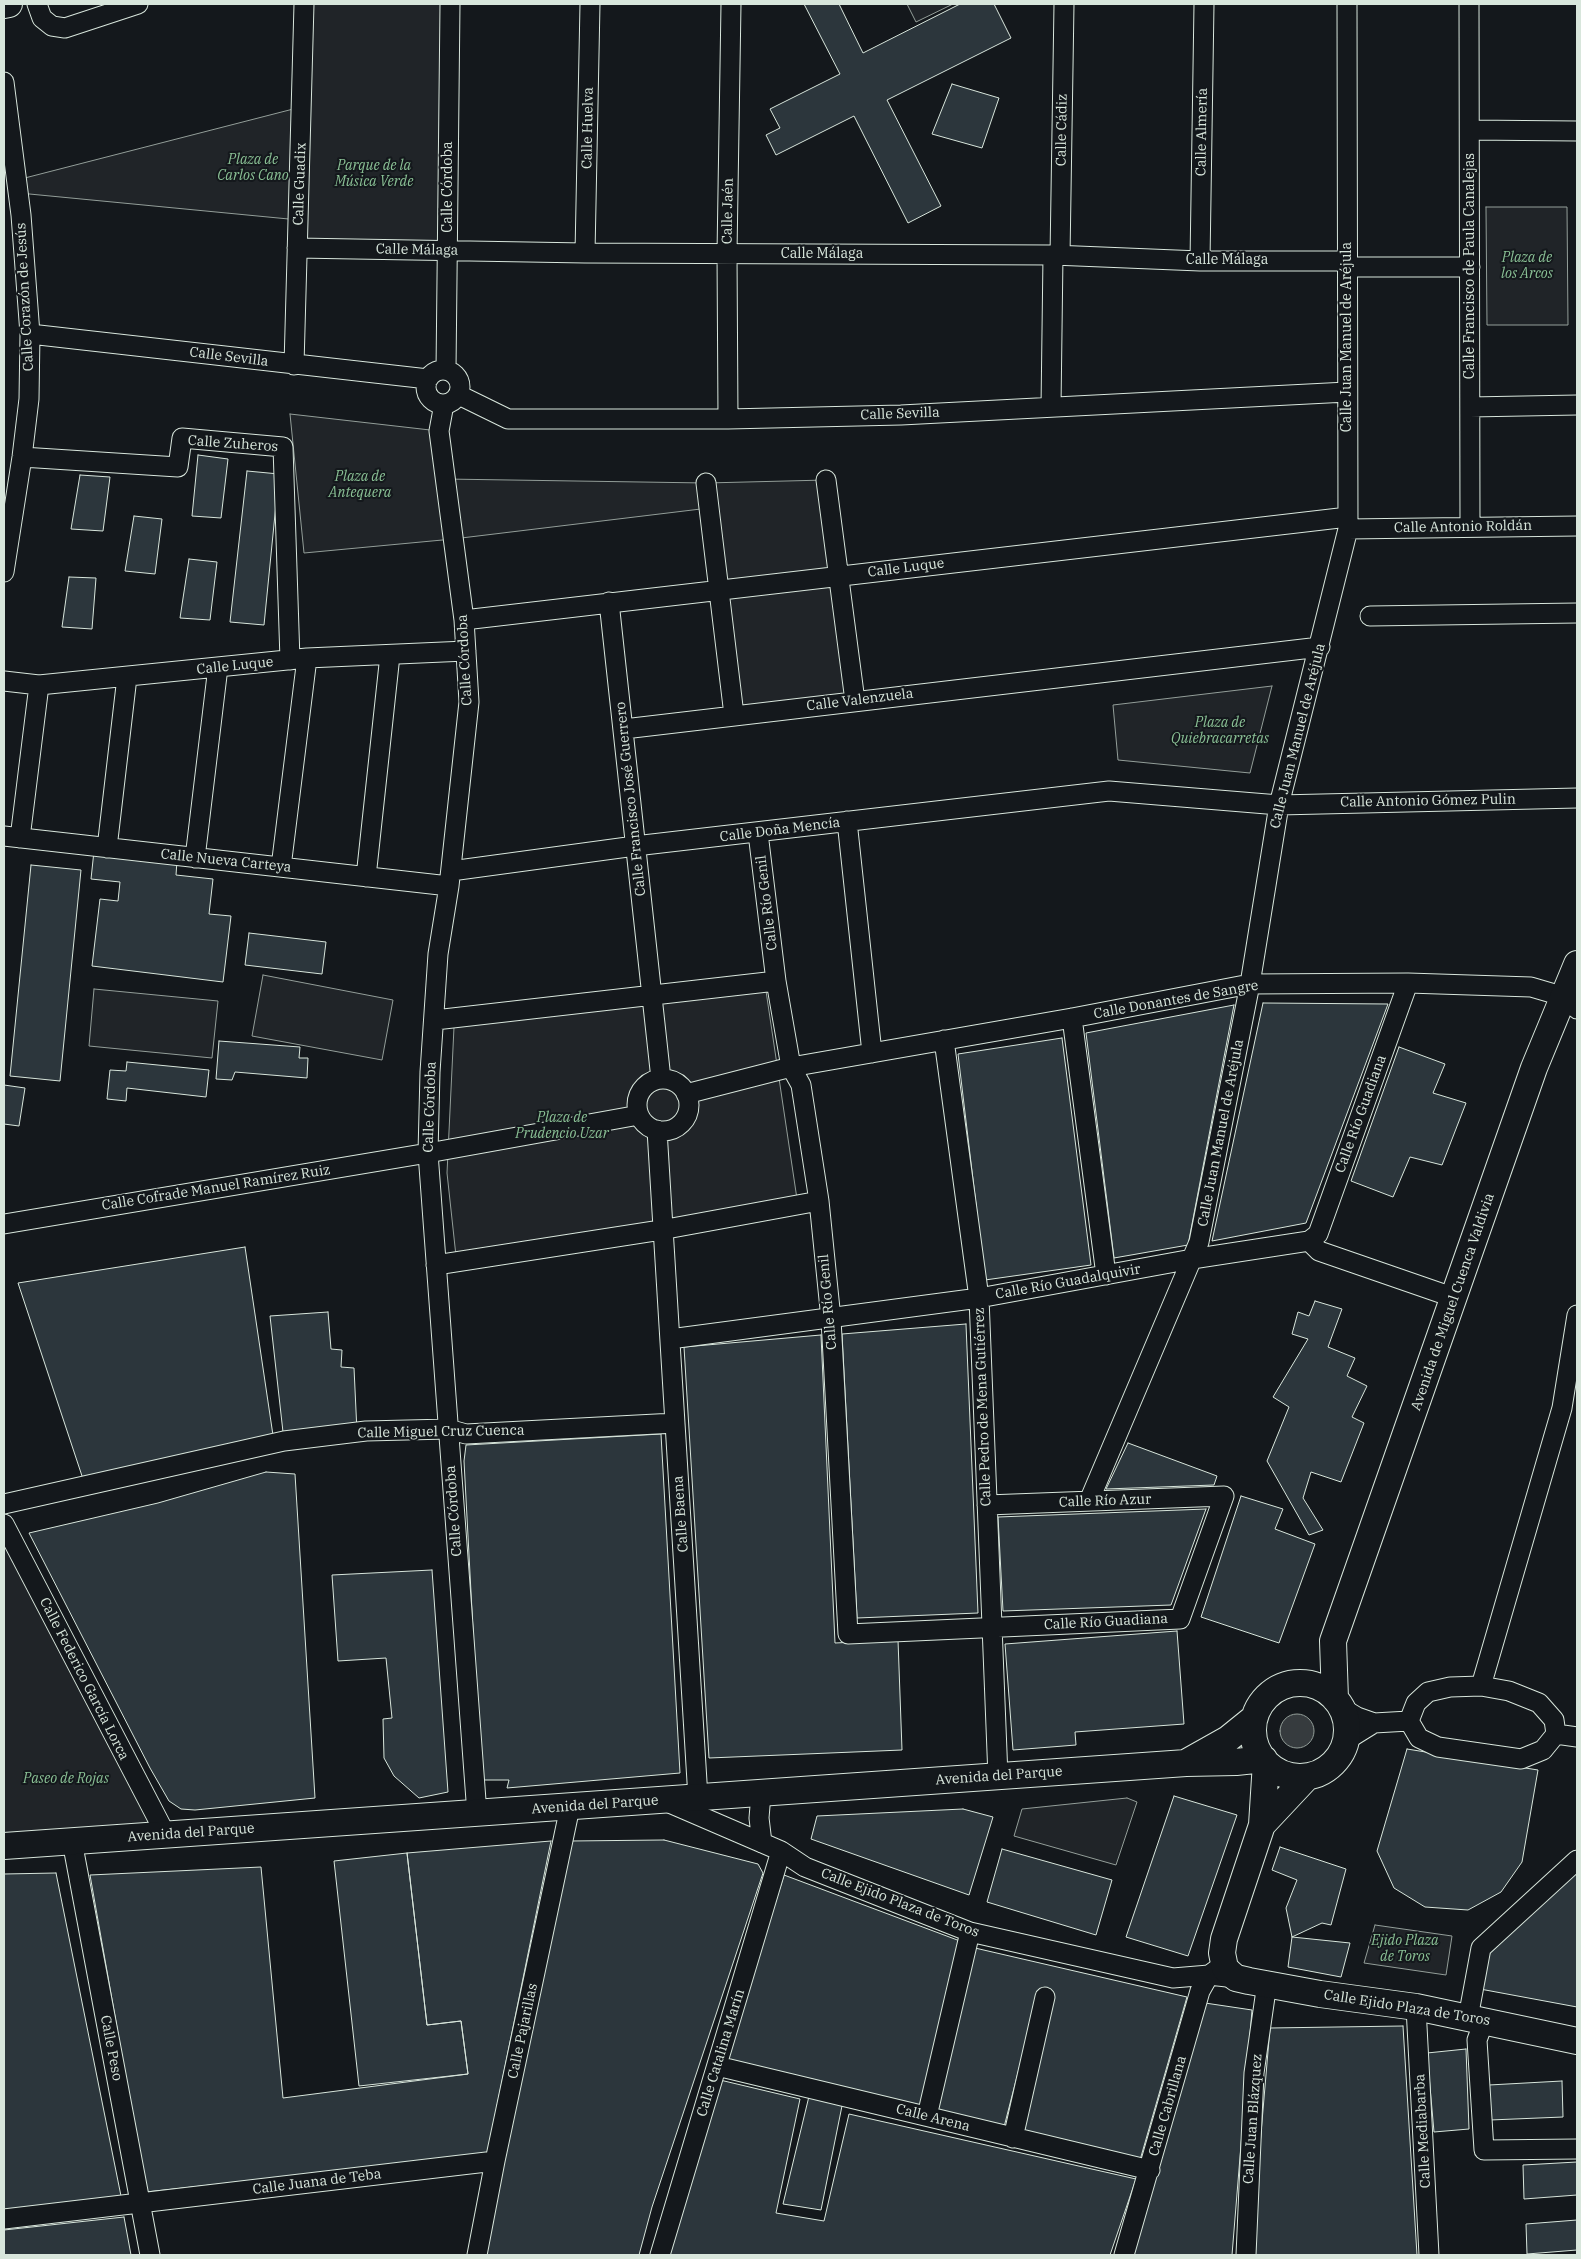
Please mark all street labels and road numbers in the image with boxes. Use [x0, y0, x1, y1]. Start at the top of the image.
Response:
street label: Calle Huelva [579, 87, 597, 169]
street label: Calle Almería [1193, 88, 1211, 176]
street label: Calle Cádiz [1053, 94, 1071, 166]
street label: Calle Córdoba [440, 141, 456, 233]
street label: Calle Guadix [290, 142, 310, 226]
street label: Calle Francisco de Paula Canalejas [1462, 153, 1478, 379]
street label: Calle Jaén [719, 178, 737, 244]
street label: Calle Corazón de Jesús [13, 222, 37, 372]
street label: Calle Málaga [376, 241, 458, 259]
street label: Calle Juan Manuel de Aréjula [1339, 242, 1355, 432]
street label: Calle Málaga [781, 246, 863, 262]
street label: Calle Málaga [1186, 252, 1268, 268]
street label: Calle Sevilla [189, 344, 269, 370]
street label: Calle Sevilla [860, 404, 940, 424]
street label: Calle Zuheros [187, 432, 279, 456]
street label: Calle Antonio Roldán [1394, 517, 1532, 537]
street label: Calle Luque [867, 555, 945, 581]
street label: Calle Córdoba [454, 614, 476, 706]
street label: Calle Juan Manuel de Aréjula [1267, 642, 1329, 830]
street label: Calle Luque [196, 654, 274, 678]
street label: Calle Valenzuela [806, 685, 914, 715]
street label: Calle Francisco José Guerrero [612, 701, 650, 897]
street label: Calle Antonio Gómez Pulin [1340, 791, 1516, 811]
street label: Calle Doña Mencía [719, 814, 841, 846]
street label: Calle Nueva Carteya [160, 846, 292, 876]
street label: Calle Río Genil [753, 854, 781, 952]
street label: Calle Donantes de Sangre [1092, 977, 1260, 1023]
street label: Calle Juan Manuel de Aréjula [1195, 1038, 1247, 1228]
street label: Calle Río Guadiana [1332, 1053, 1390, 1175]
street label: Calle Córdoba [420, 1061, 440, 1153]
street label: Calle Cofrade Manuel Ramírez Ruiz [101, 1162, 331, 1214]
street label: Avenida de Miguel Cuenca Valdivia [1408, 1191, 1498, 1413]
street label: Calle Río Genil [815, 1254, 841, 1350]
street label: Calle Río Guadalquivir [994, 1261, 1142, 1303]
street label: Calle Pedro de Mena Gutiérrez [971, 1307, 995, 1507]
street label: Calle Miguel Cruz Cuenca [357, 1422, 525, 1442]
street label: Calle Córdoba [442, 1465, 466, 1557]
street label: Calle Baena [670, 1475, 692, 1553]
street label: Calle Río Azur [1058, 1491, 1152, 1511]
street label: Calle Federico García Lorca [36, 1595, 132, 1763]
street label: Calle Río Guadiana [1044, 1610, 1168, 1634]
street label: Avenida del Parque [935, 1763, 1063, 1789]
street label: Avenida del Parque [531, 1792, 659, 1818]
street label: Avenida del Parque [127, 1820, 255, 1846]
street label: Calle Ejido Plaza de Toros [818, 1865, 982, 1941]
street label: Calle Pajarillas [505, 1982, 541, 2080]
street label: Calle Catalina Marín [694, 1987, 748, 2119]
street label: Calle Ejido Plaza de Toros [1323, 1987, 1491, 2029]
street label: Calle Peso [96, 2014, 126, 2082]
street label: Calle Juan Blázquez [1240, 2053, 1266, 2185]
street label: Calle Cabrillana [1146, 2054, 1190, 2158]
street label: Calle Mediabarba [1412, 2073, 1434, 2189]
street label: Calle Arena [894, 2101, 972, 2135]
street label: Calle Juana de Teba [252, 2166, 382, 2198]

